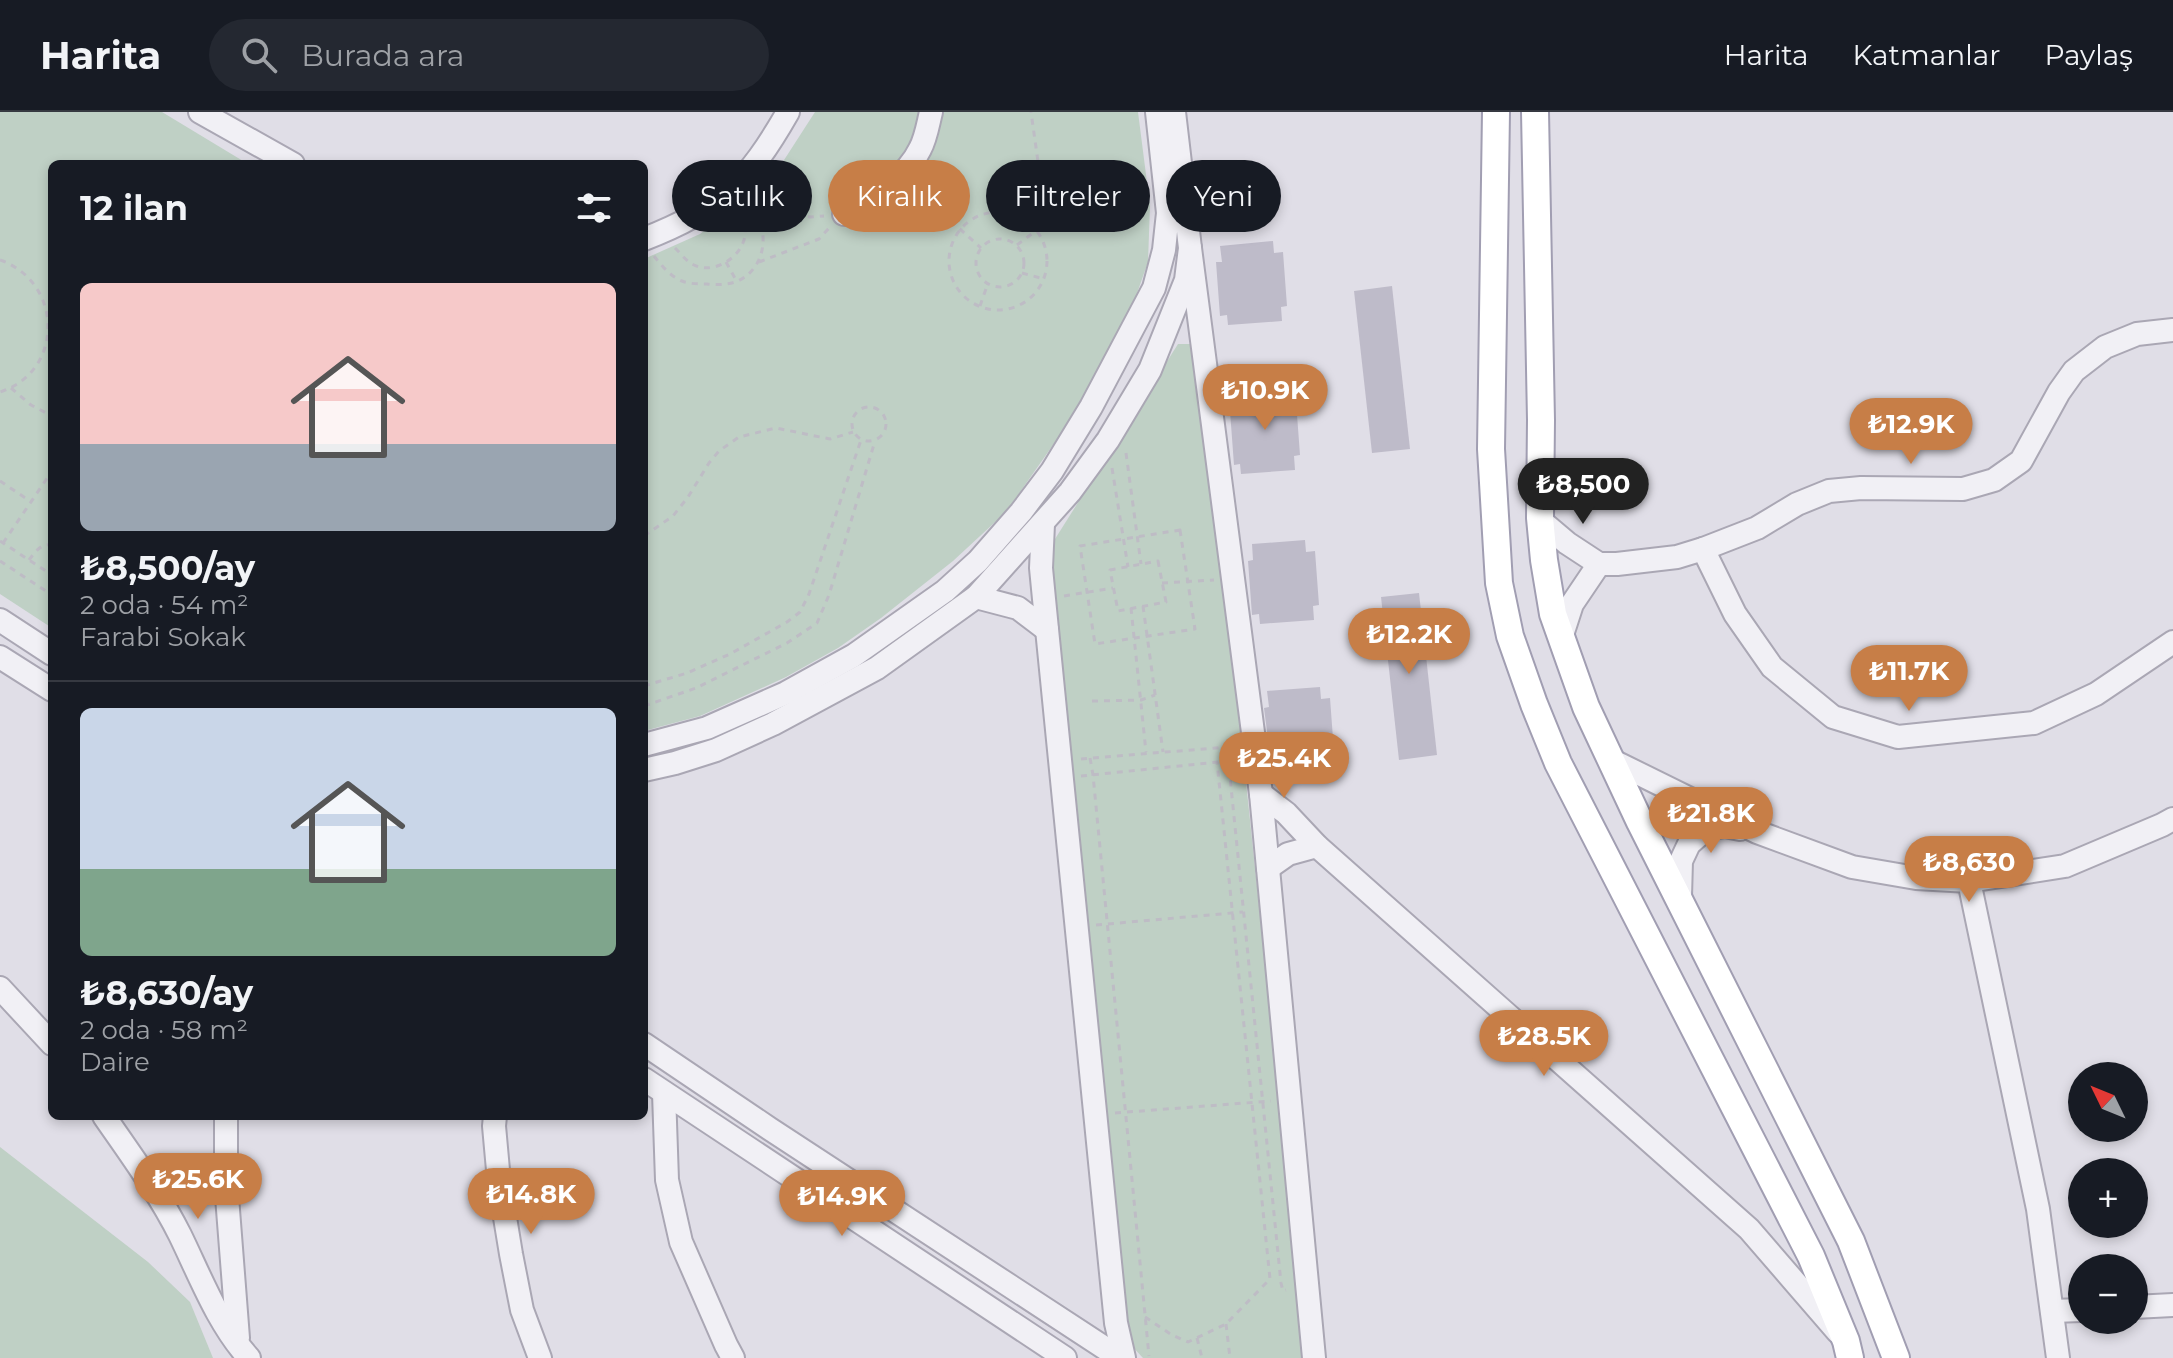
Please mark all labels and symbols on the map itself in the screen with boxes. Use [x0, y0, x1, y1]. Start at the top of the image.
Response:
pin: ₺10.9K [1200, 364, 1330, 432]
pin: ₺12.9K [1846, 398, 1976, 466]
pin: ₺8,500 [1518, 458, 1648, 526]
pin: ₺12.2K [1344, 608, 1474, 676]
pin: ₺11.7K [1844, 645, 1974, 713]
pin: ₺25.4K [1219, 732, 1349, 800]
pin: ₺21.8K [1646, 787, 1776, 855]
pin: ₺8,630 [1904, 836, 2034, 904]
pin: ₺28.5K [1479, 1010, 1609, 1078]
north arrow [2068, 1062, 2148, 1142]
pin: ₺25.6K [133, 1153, 263, 1221]
pin: ₺14.8K [466, 1168, 596, 1236]
pin: ₺14.9K [777, 1170, 907, 1238]

